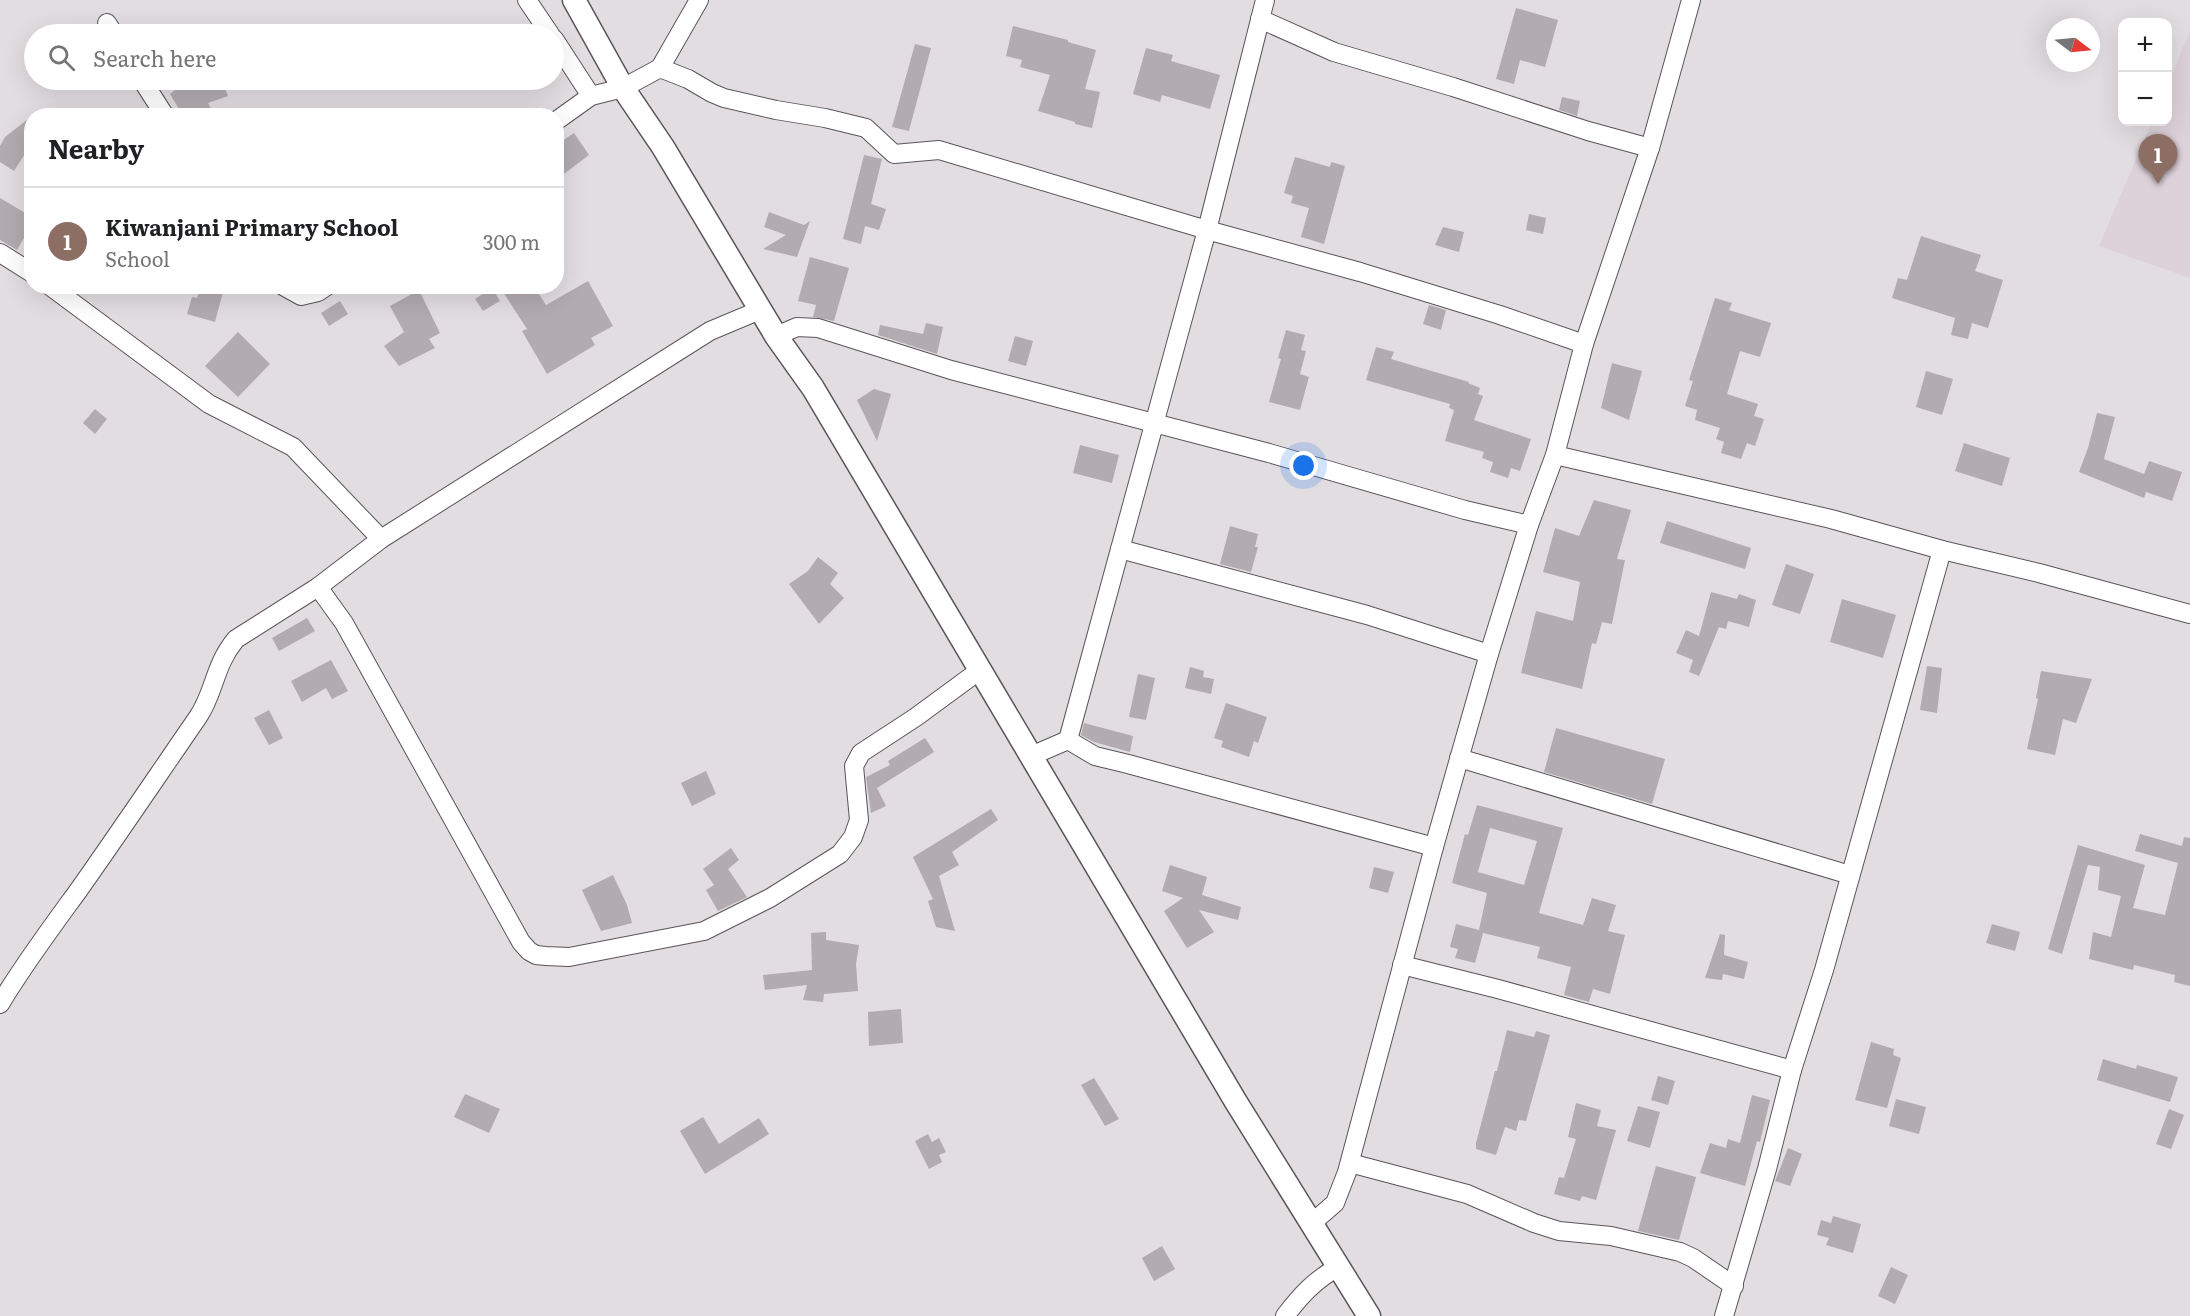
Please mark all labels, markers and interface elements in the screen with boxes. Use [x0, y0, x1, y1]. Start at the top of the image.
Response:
north arrow [2046, 18, 2100, 72]
map controls [2118, 18, 2172, 126]
button: + [2118, 18, 2172, 72]
search box [24, 24, 564, 90]
icon: search [45, 41, 78, 74]
text: Search here [93, 41, 216, 74]
button: − [2118, 72, 2172, 126]
text: Nearby [48, 128, 144, 167]
pin: 1 [2138, 134, 2178, 184]
text: Kiwanjani Primary School [105, 210, 399, 243]
text: 1 [63, 226, 72, 256]
text: 300 m [483, 226, 540, 256]
text: School [105, 243, 170, 273]
your location [1289, 451, 1318, 480]

